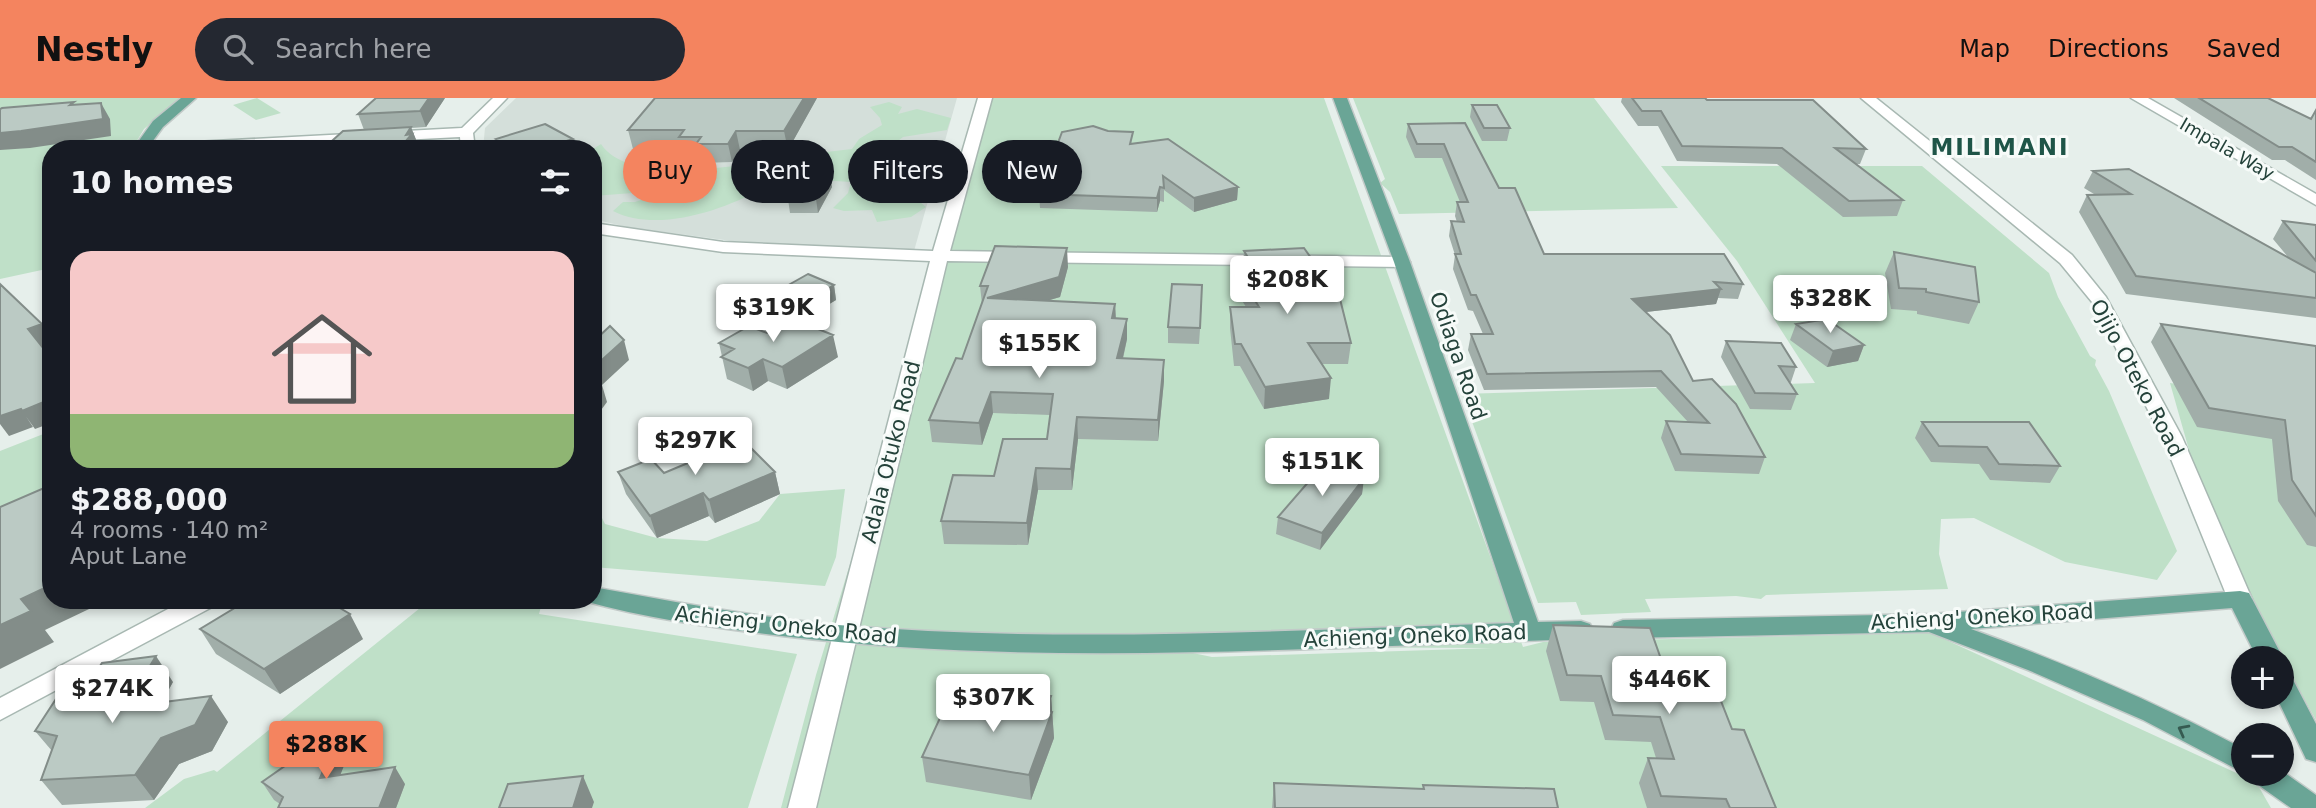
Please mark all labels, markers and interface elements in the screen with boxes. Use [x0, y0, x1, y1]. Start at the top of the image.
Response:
search box [195, 18, 685, 81]
text: Nestly [35, 30, 153, 69]
icon: search [219, 30, 257, 68]
text: Search here [275, 34, 431, 64]
text: Map [1959, 35, 2010, 63]
text: Directions [2048, 35, 2169, 63]
text: Saved [2207, 35, 2281, 63]
street label: Impala Way [2176, 113, 2278, 184]
district label: MILIMANI [1930, 134, 2070, 160]
chip: Buy [623, 140, 717, 203]
chip: Rent [731, 140, 834, 203]
chip: Filters [848, 140, 968, 203]
chip: New [982, 140, 1082, 203]
icon: filters [536, 163, 574, 201]
text: 10 homes [70, 165, 234, 200]
pin: $208K [1238, 256, 1336, 316]
text: $208K [1246, 266, 1328, 292]
pin: $328K [1781, 275, 1879, 335]
pin: $319K [724, 285, 822, 344]
text: $328K [1789, 285, 1871, 311]
street label: Odiaga Road [1425, 289, 1491, 423]
text: $319K [732, 294, 814, 320]
street label: Ojijo Oteko Road [2085, 295, 2189, 461]
icon: home [259, 296, 385, 422]
pin: $155K [990, 320, 1088, 380]
text: $155K [998, 330, 1080, 356]
street label: Adala Otuko Road [857, 358, 925, 546]
pin: $297K [646, 418, 744, 477]
text: $297K [654, 427, 736, 453]
pin: $151K [1273, 438, 1371, 498]
text: $151K [1281, 448, 1363, 474]
text: $288,000 [70, 482, 228, 517]
text: 4 rooms · 140 m² [70, 517, 268, 543]
text: Aput Lane [70, 543, 187, 569]
street label: Achieng' Oneko Road [1870, 599, 2094, 635]
street label: Achieng' Oneko Road [674, 601, 898, 649]
street label: Achieng' Oneko Road [1303, 620, 1527, 652]
map controls [2231, 646, 2294, 786]
button: + [2231, 646, 2294, 709]
pin: $446K [1620, 656, 1718, 716]
pin: $274K [63, 666, 161, 725]
text: $446K [1628, 666, 1710, 692]
pin: $307K [944, 674, 1042, 734]
text: $274K [71, 675, 153, 701]
text: $307K [952, 684, 1034, 710]
pin: $288K [277, 722, 375, 781]
button: − [2231, 723, 2294, 786]
one-way arrow [2178, 725, 2191, 738]
text: $288K [285, 731, 367, 757]

